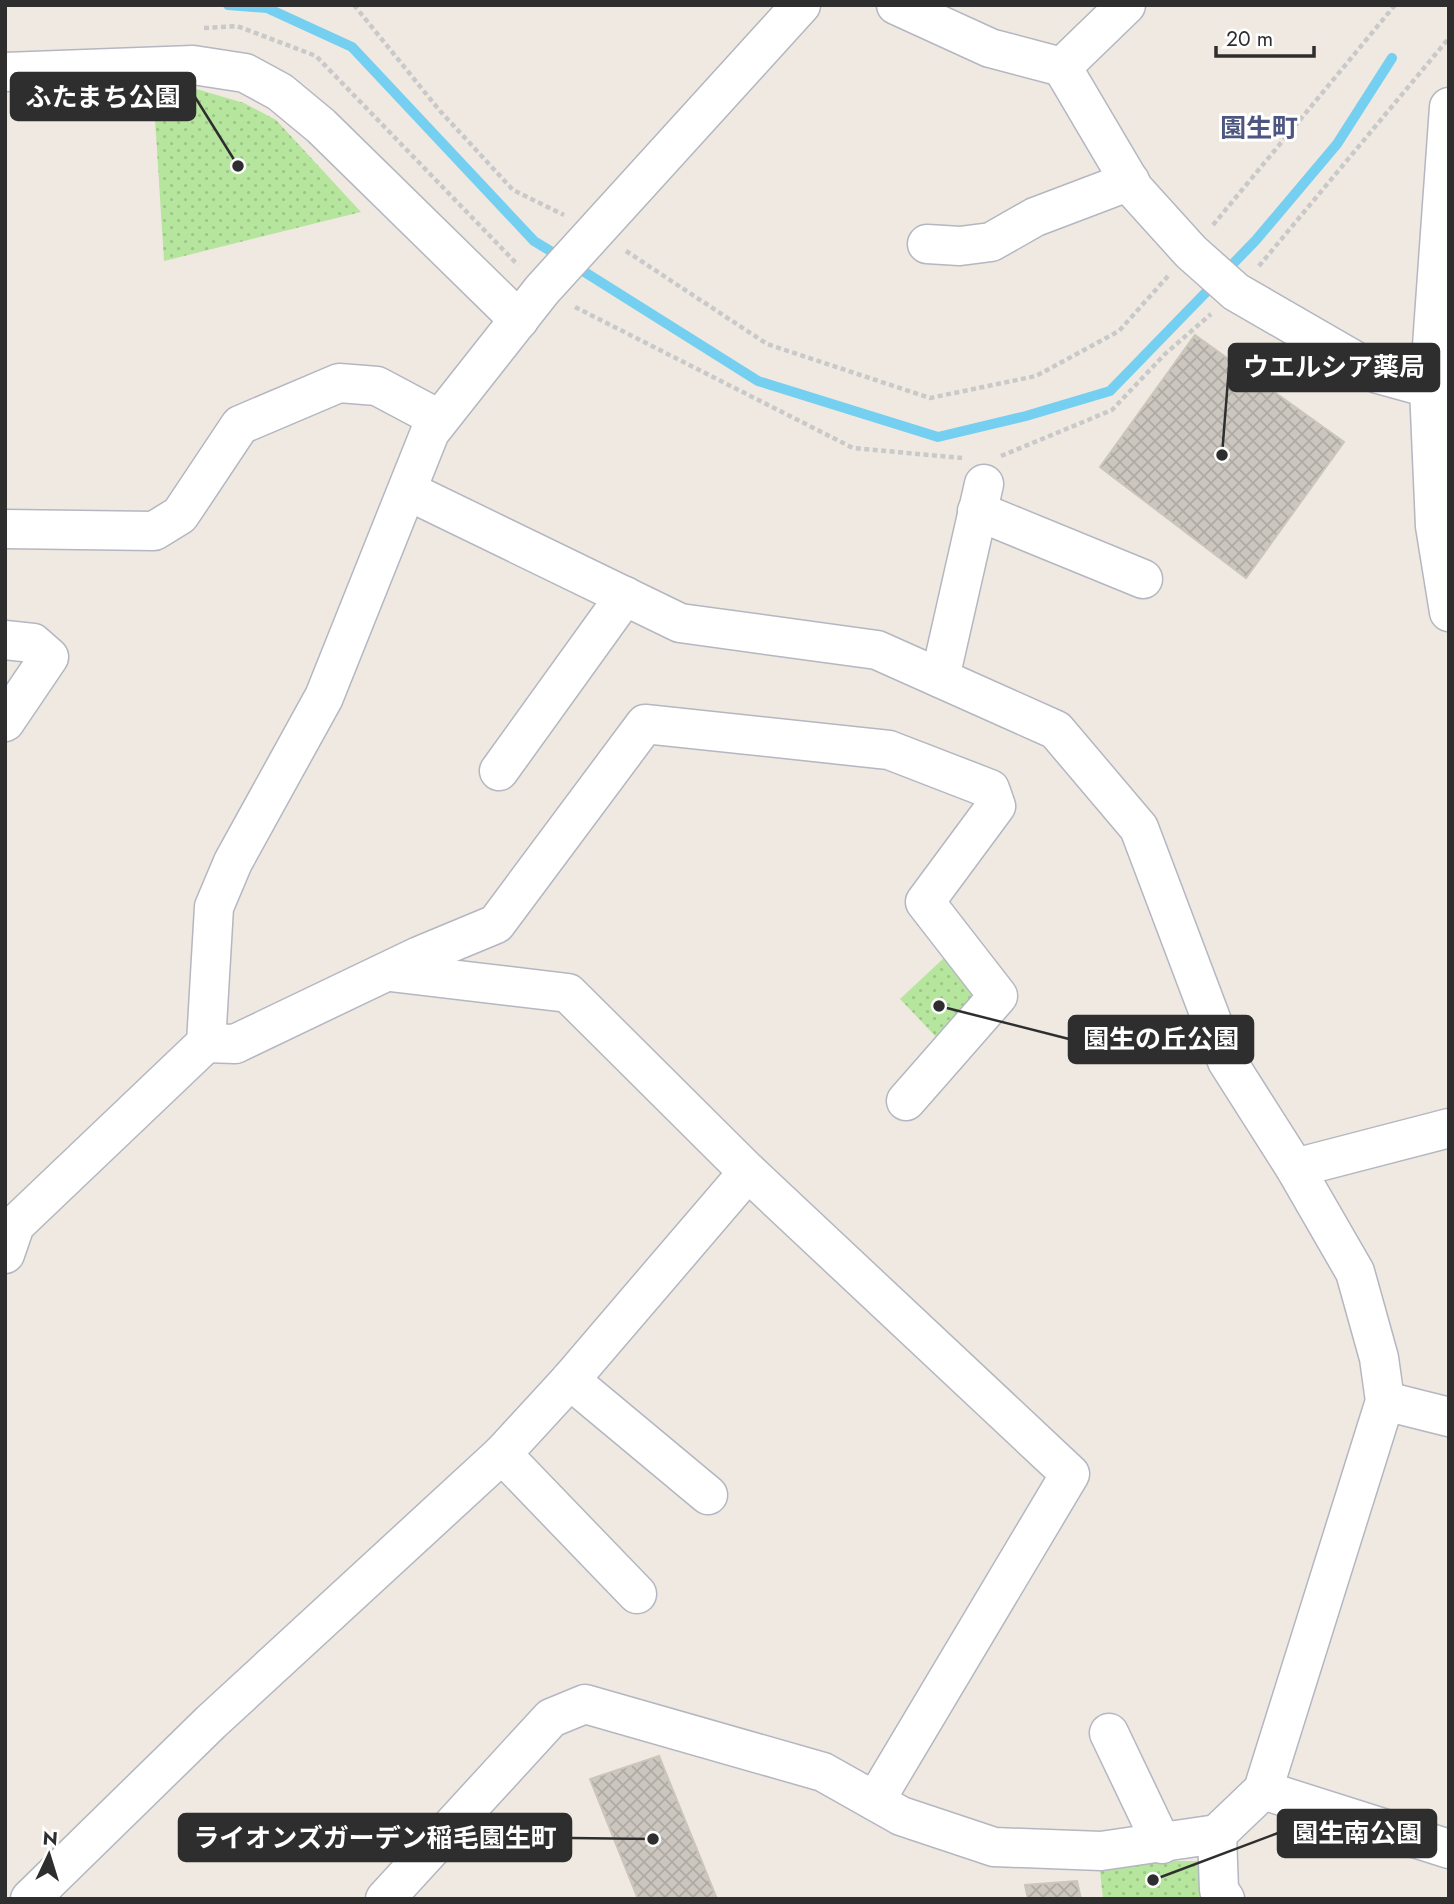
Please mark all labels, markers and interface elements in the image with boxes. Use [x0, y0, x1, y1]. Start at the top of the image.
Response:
scale bar [1216, 14, 1314, 58]
text: 20 m [1226, 24, 1273, 54]
callout: ふたまち公園 [11, 73, 195, 120]
text: ふたまち公園 [25, 78, 181, 116]
district label: 園生町 [1220, 109, 1298, 147]
callout: ウエルシア薬局 [1229, 344, 1439, 391]
text: ウエルシア薬局 [1243, 348, 1425, 386]
callout: 園生の丘公園 [1069, 1016, 1253, 1063]
text: 園生の丘公園 [1083, 1020, 1239, 1058]
callout: 園生南公園 [1278, 1810, 1436, 1857]
callout: ライオンズガーデン稲毛園生町 [179, 1814, 571, 1861]
text: 園生南公園 [1292, 1814, 1422, 1852]
text: ライオンズガーデン稲毛園生町 [193, 1819, 557, 1857]
north arrow [14, 1820, 84, 1890]
text: N [42, 1825, 59, 1853]

